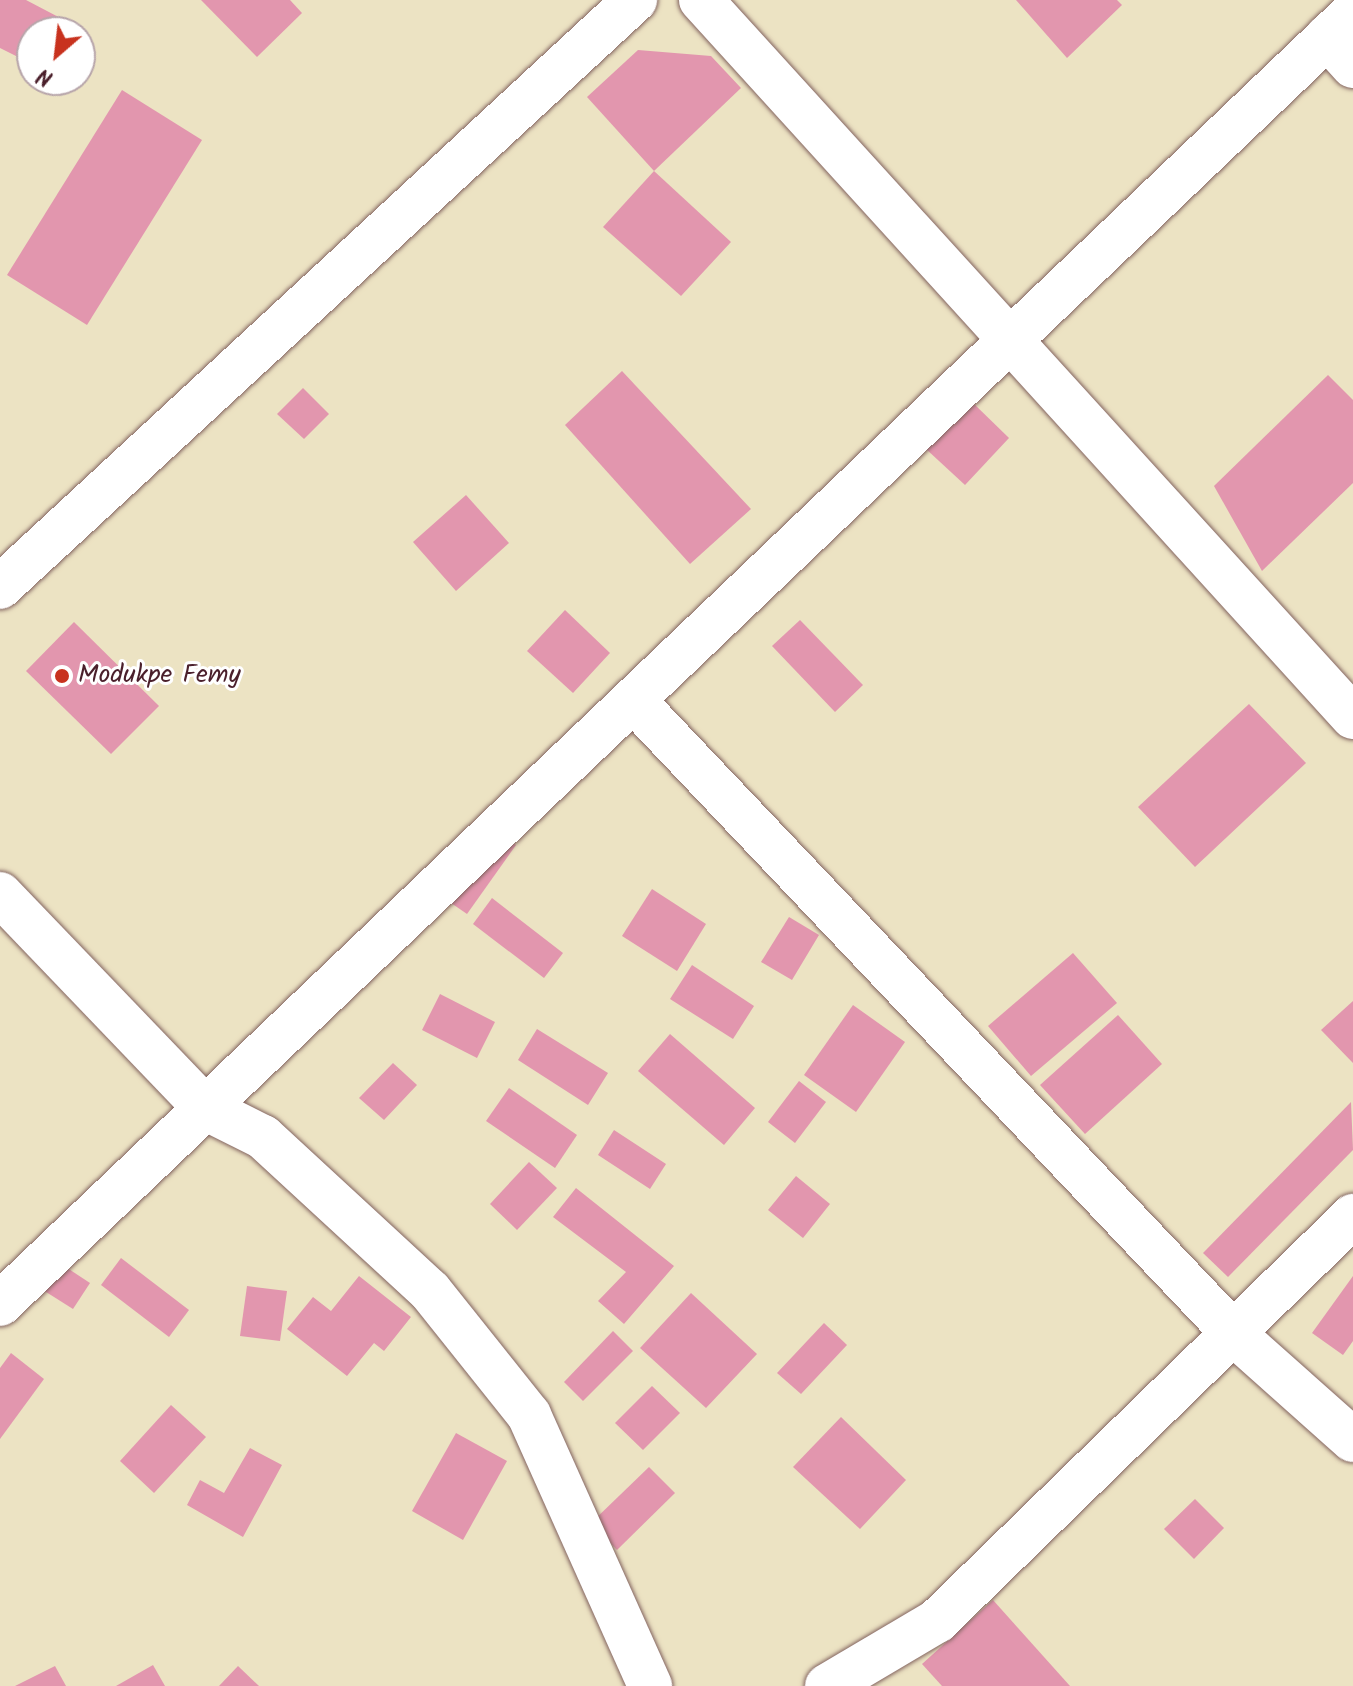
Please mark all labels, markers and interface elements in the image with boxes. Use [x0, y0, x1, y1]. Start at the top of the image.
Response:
north arrow [16, 16, 96, 96]
text: N [31, 57, 60, 95]
place label: Modukpe Femy [78, 660, 241, 692]
marker: Modukpe Femy [53, 667, 71, 685]

